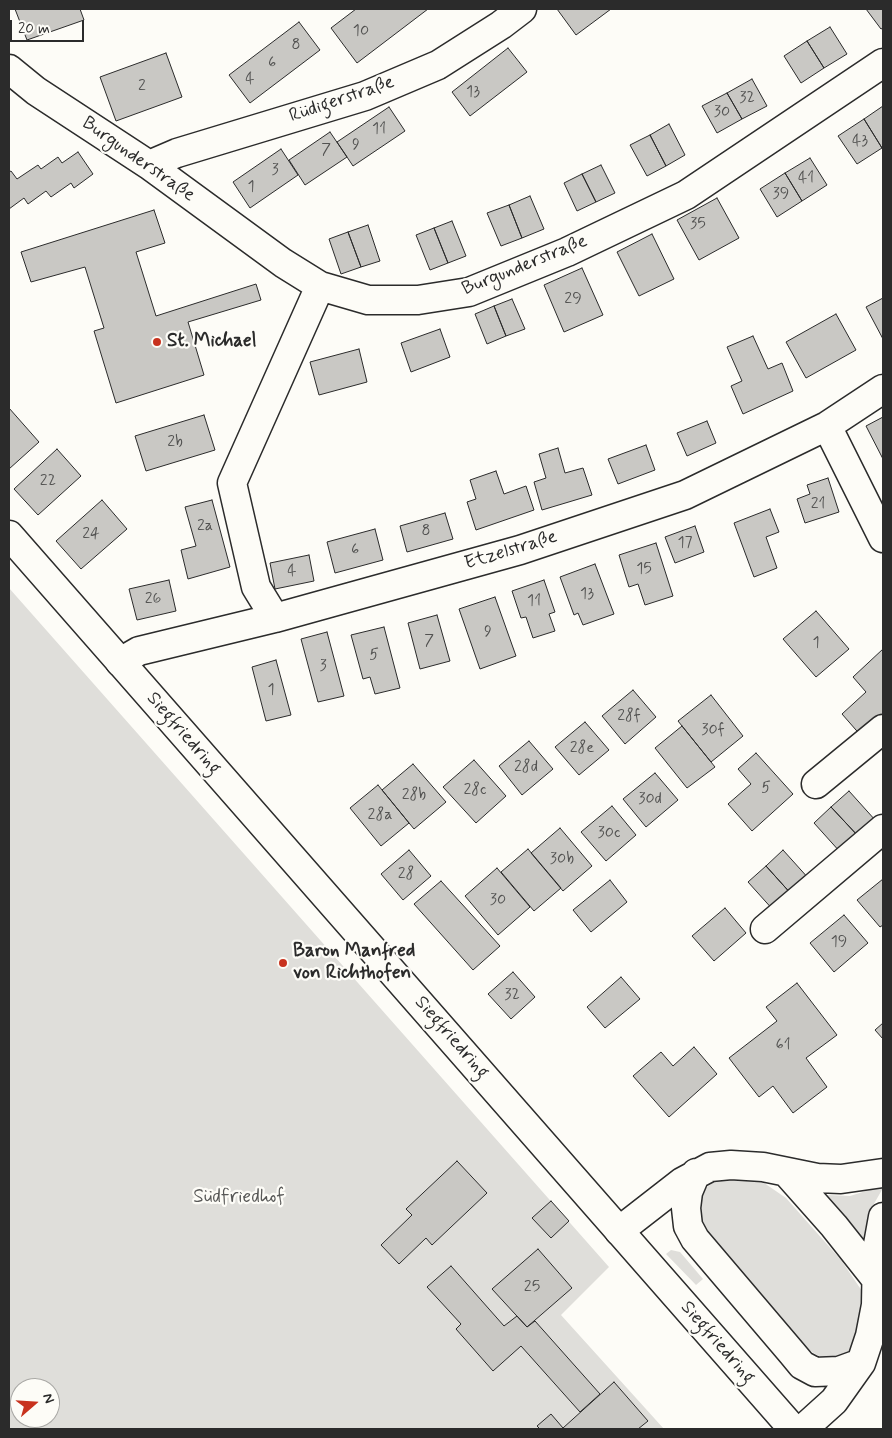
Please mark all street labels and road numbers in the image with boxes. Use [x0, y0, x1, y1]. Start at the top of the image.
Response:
street label: Rüdigerstraße [286, 71, 398, 129]
street label: Burgunderstraße [77, 112, 199, 208]
street label: Burgunderstraße [459, 231, 591, 301]
street label: Etzelstraße [462, 526, 560, 576]
street label: Siegfriedring [141, 688, 225, 780]
street label: Siegfriedring [409, 992, 493, 1084]
street label: Siegfriedring [675, 1297, 759, 1389]

